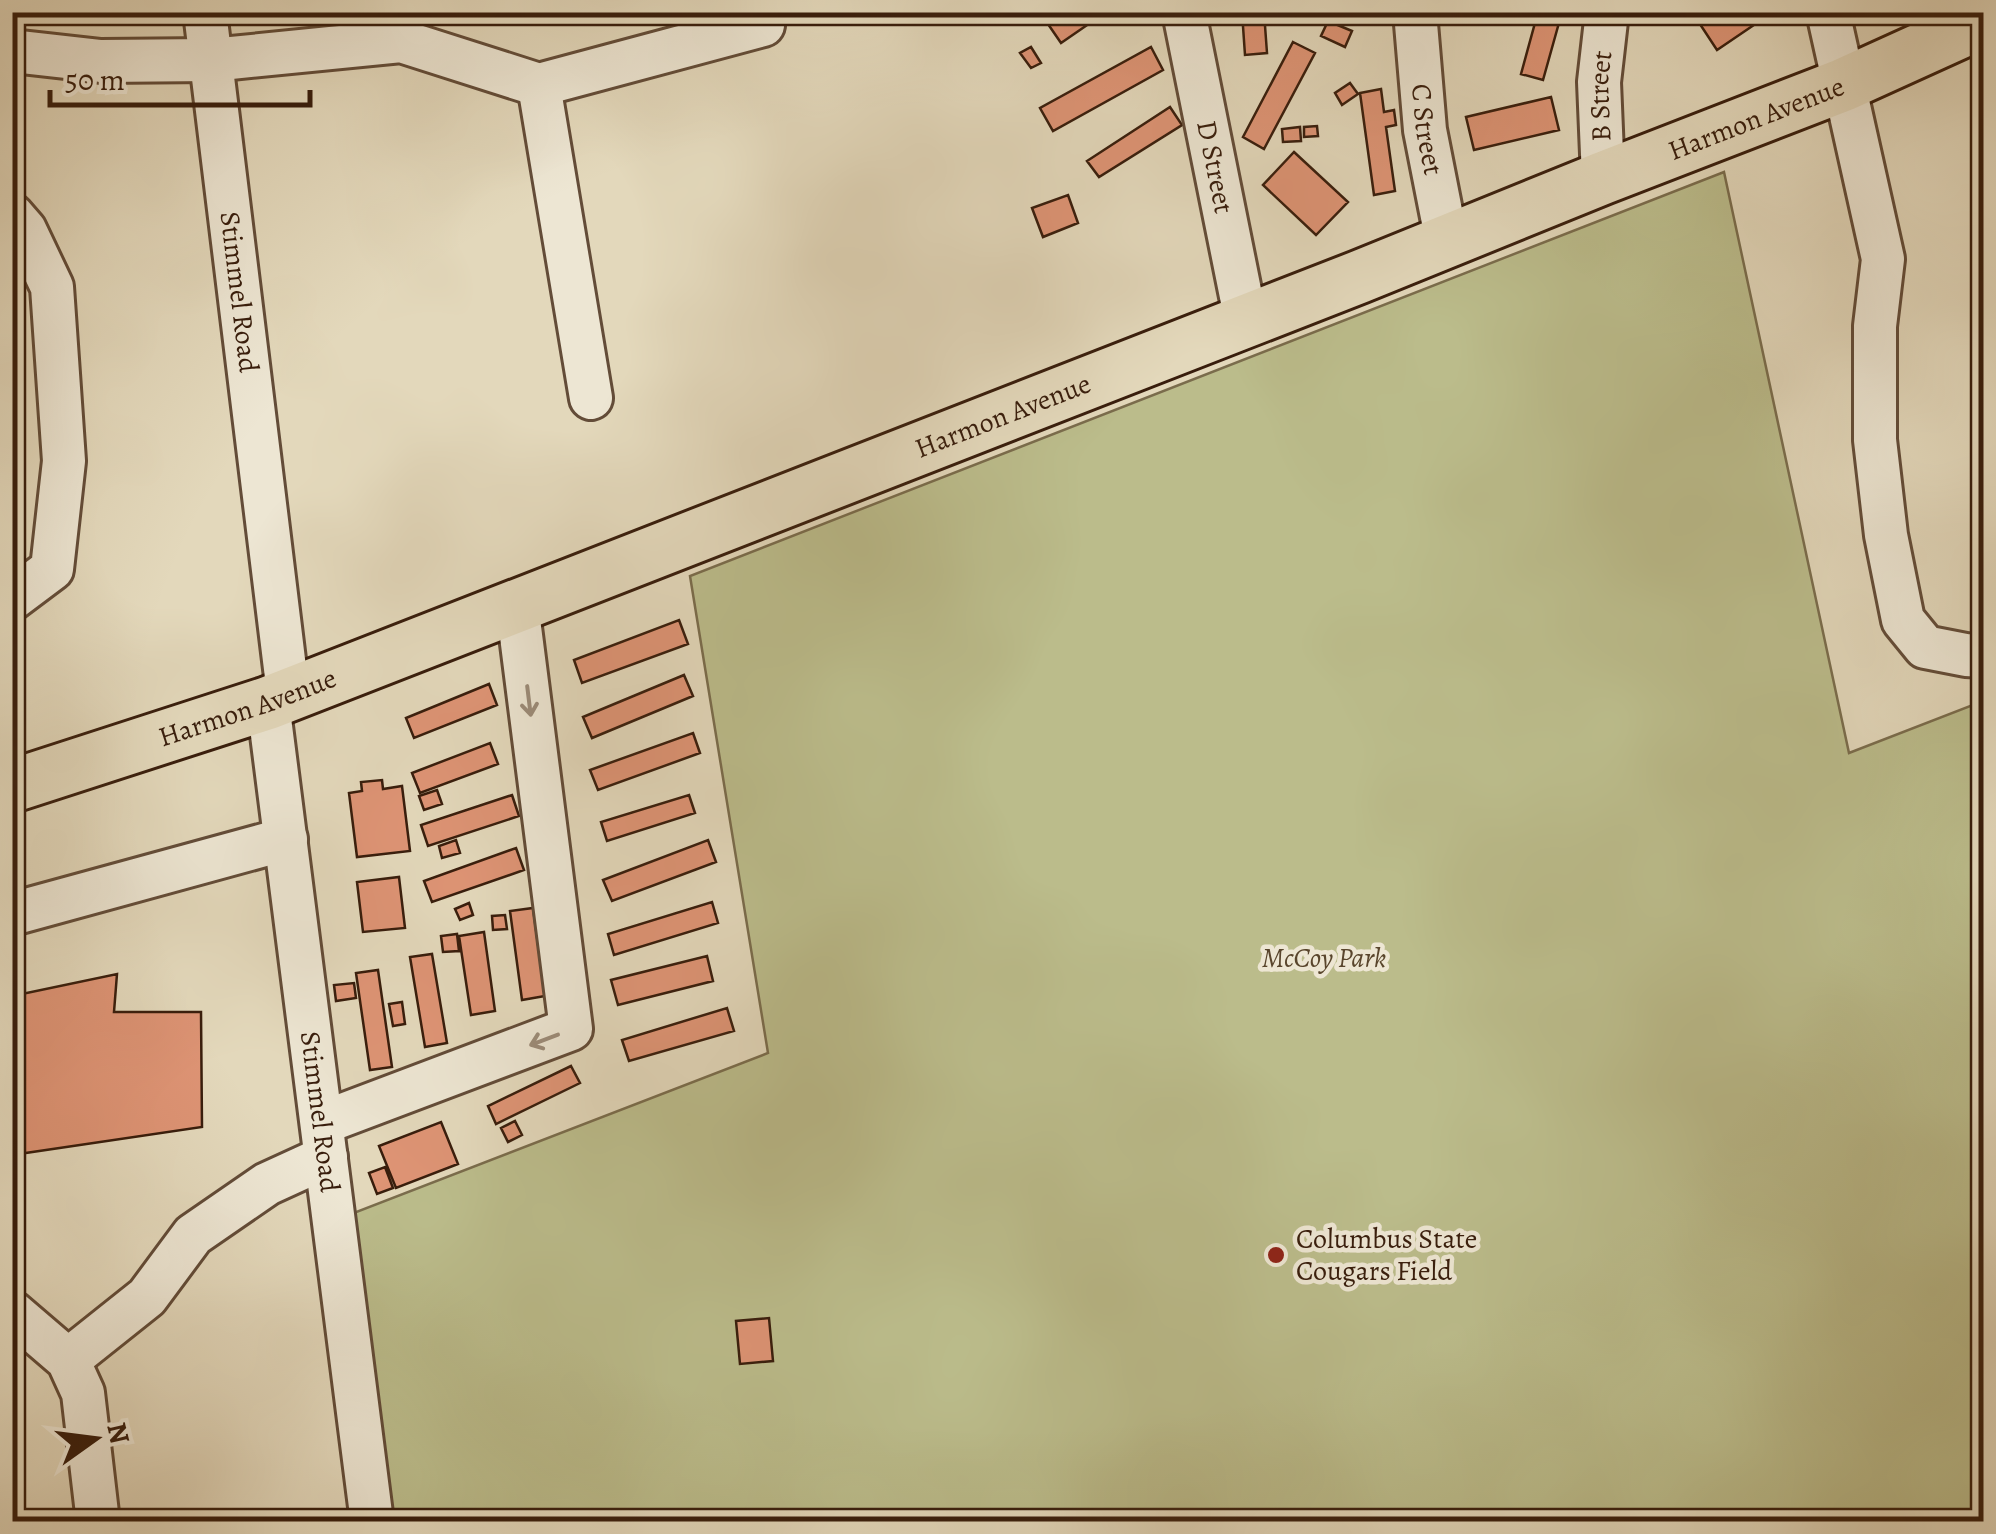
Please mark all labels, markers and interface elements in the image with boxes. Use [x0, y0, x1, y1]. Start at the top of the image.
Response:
scale bar [50, 45, 310, 107]
street label: B Street [1580, 49, 1621, 142]
text: 50 m [65, 60, 125, 100]
street label: Harmon Avenue [1663, 67, 1850, 170]
street label: C Street [1402, 82, 1452, 178]
street label: D Street [1187, 117, 1243, 217]
street label: Stimmel Road [210, 209, 268, 376]
street label: Harmon Avenue [909, 365, 1096, 468]
street label: Harmon Avenue [154, 659, 342, 756]
one-way arrow [520, 684, 539, 717]
park label: McCoy Park [1262, 939, 1386, 977]
street label: Stimmel Road [291, 1029, 349, 1195]
one-way arrow [529, 1032, 560, 1050]
place label: Columbus State Cougars Field [1296, 1220, 1477, 1290]
marker: Columbus State Cougars Field [1265, 1244, 1287, 1266]
north arrow [45, 1389, 145, 1489]
text: N [97, 1419, 139, 1448]

